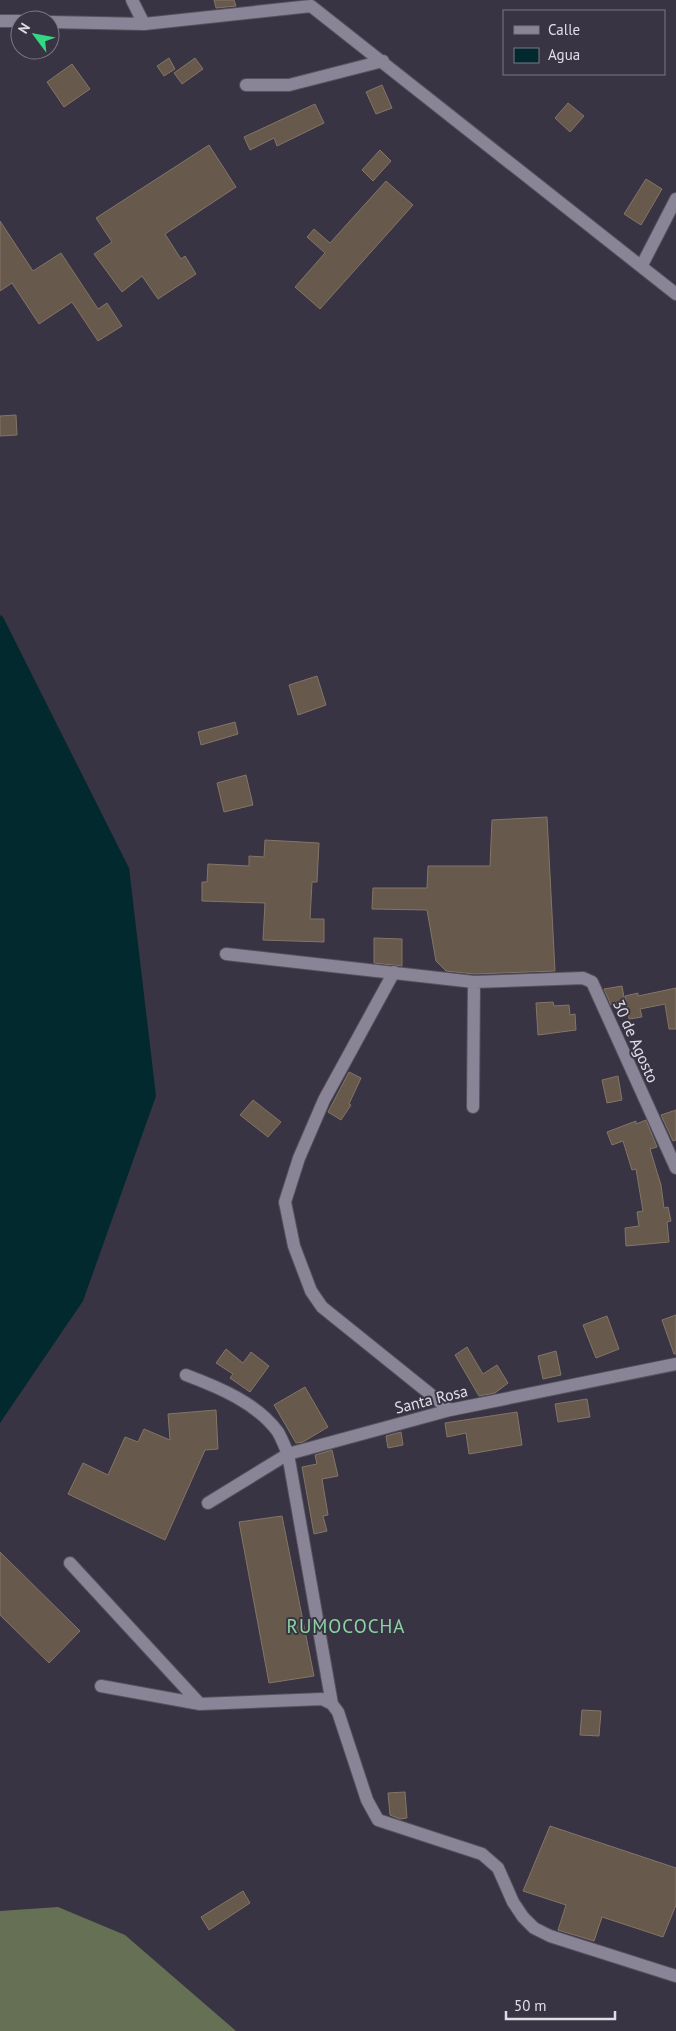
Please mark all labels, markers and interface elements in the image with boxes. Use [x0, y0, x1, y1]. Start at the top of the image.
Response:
north arrow [10, 10, 60, 60]
legend [503, 10, 666, 75]
text: N [14, 19, 34, 37]
text: Calle [548, 20, 580, 39]
text: Agua [548, 45, 580, 64]
street label: 30 de Agosto [609, 996, 663, 1086]
street label: Santa Rosa [392, 1380, 470, 1418]
district label: RUMOCOCHA [287, 1614, 405, 1638]
scale bar [506, 1988, 615, 2020]
text: 50 m [514, 1996, 547, 2015]

